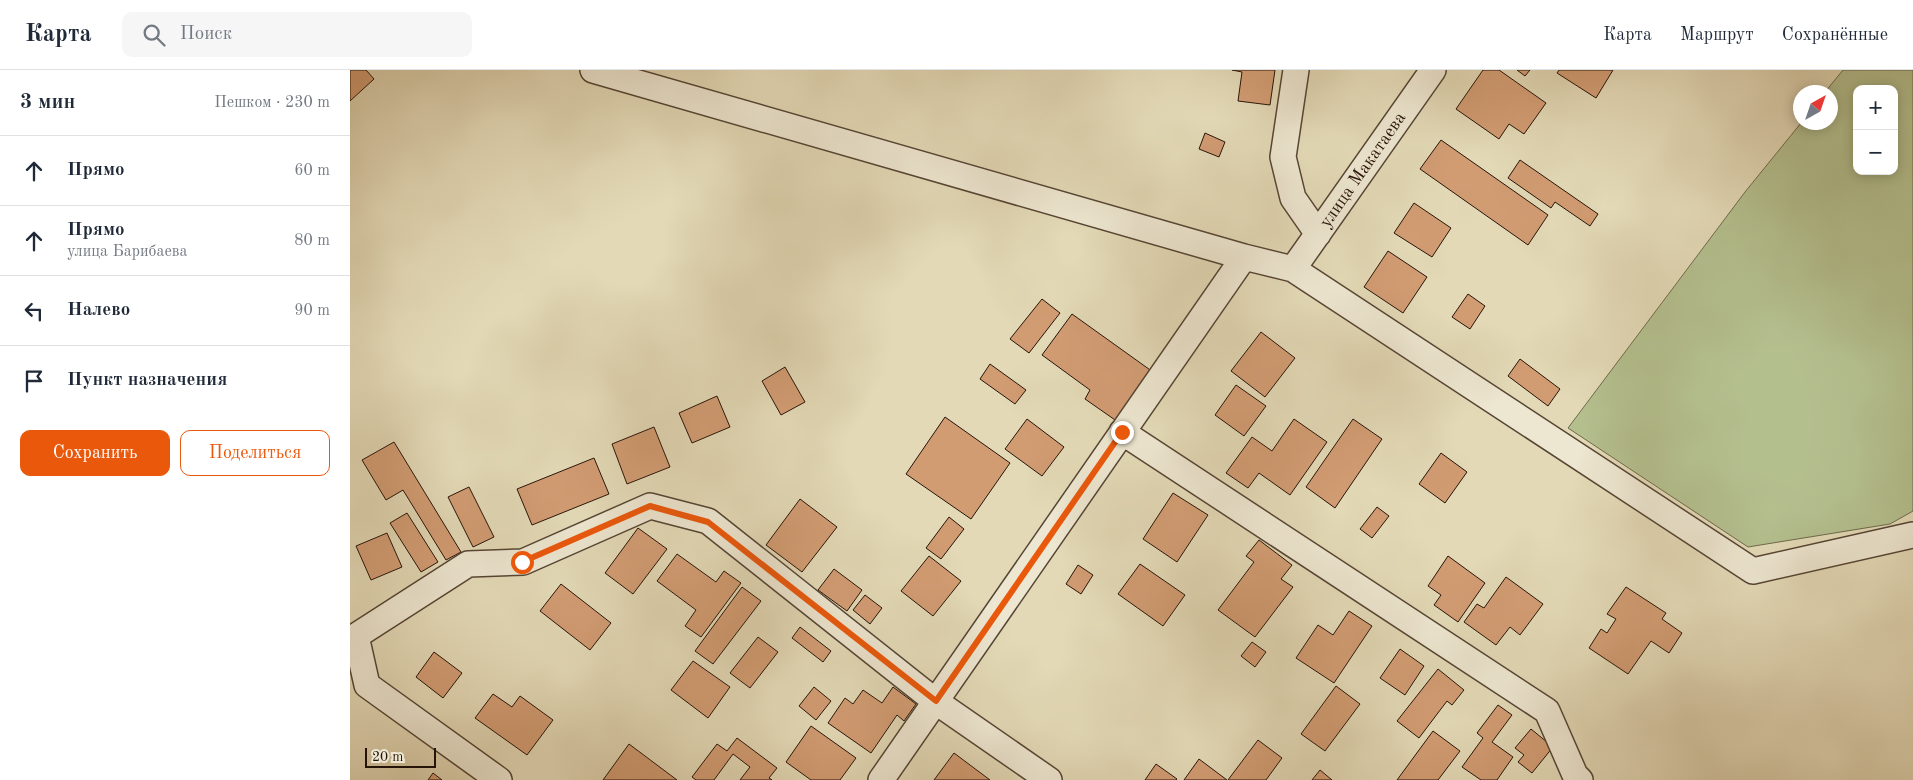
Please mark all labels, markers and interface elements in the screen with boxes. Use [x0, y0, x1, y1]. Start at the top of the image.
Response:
search box [122, 12, 472, 57]
icon: search [140, 21, 168, 49]
text: Карта [25, 23, 92, 47]
text: Поиск [180, 25, 232, 44]
text: Карта [1603, 26, 1652, 44]
text: Маршрут [1680, 26, 1754, 44]
text: Сохранённые [1782, 26, 1888, 44]
north arrow [1793, 85, 1838, 130]
map controls [1853, 85, 1898, 175]
button: + [1853, 85, 1898, 130]
text: 3 мин [20, 92, 75, 113]
text: Пешком · 230 m [214, 95, 330, 111]
street label: улица Макатаева [1317, 109, 1409, 231]
button: − [1853, 130, 1898, 175]
icon: ahead [20, 157, 48, 185]
text: Прямо [67, 161, 125, 180]
text: 60 m [294, 163, 330, 179]
text: Прямо [67, 221, 125, 240]
icon: ahead [20, 227, 48, 255]
text: 80 m [294, 233, 330, 249]
text: улица Барибаева [67, 244, 187, 260]
icon: left [20, 297, 48, 325]
text: Налево [67, 301, 130, 320]
text: 90 m [294, 303, 330, 319]
icon: arrive [20, 367, 48, 395]
text: Пункт назначения [67, 371, 227, 390]
route end [1111, 421, 1134, 444]
button: Сохранить [20, 430, 170, 476]
button: Поделиться [180, 430, 330, 476]
route start [511, 551, 534, 574]
scale bar [365, 745, 436, 768]
text: 20 m [372, 750, 403, 764]

